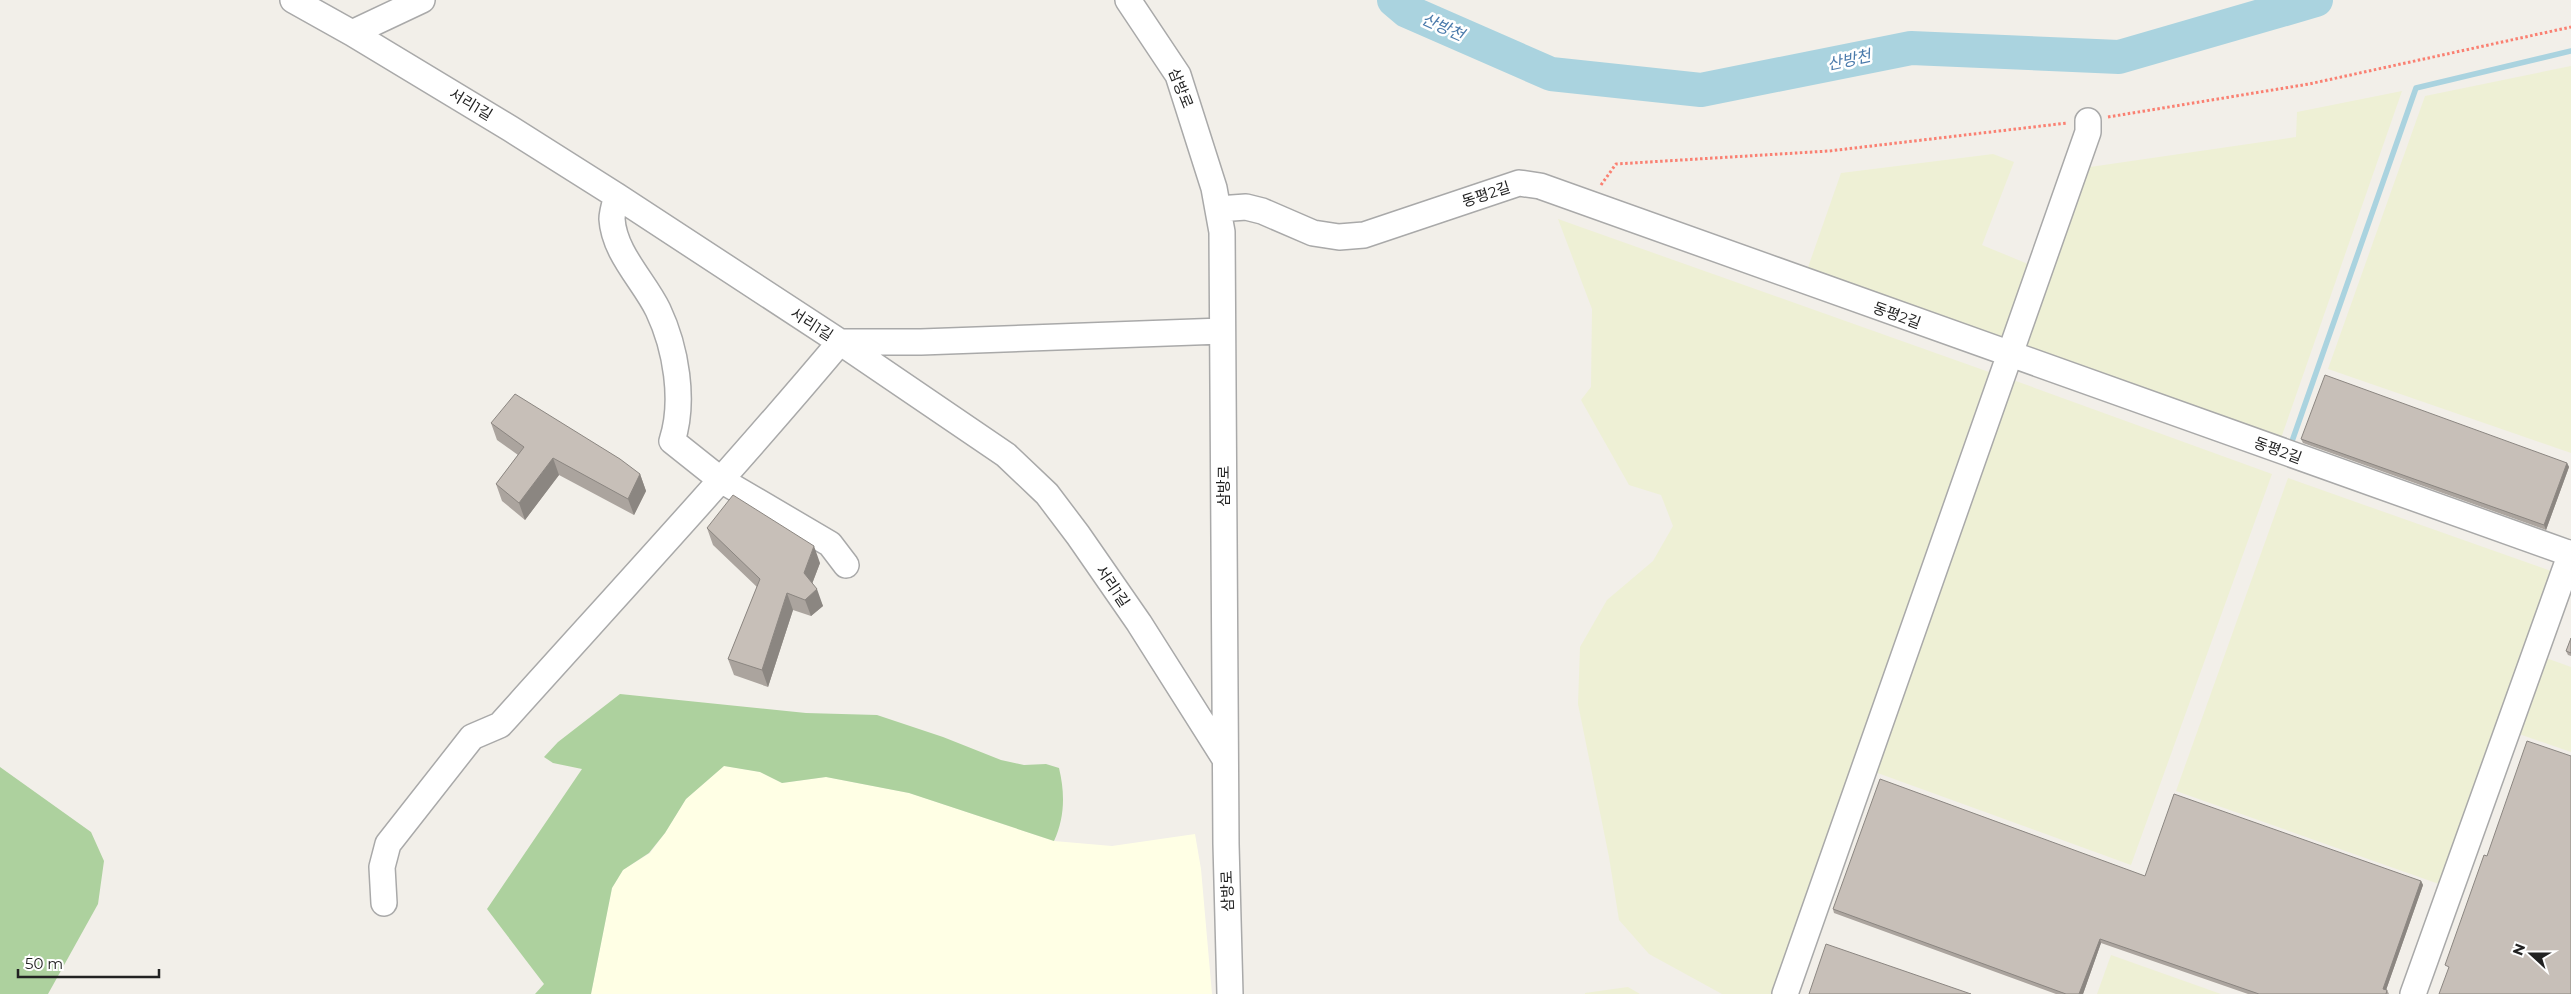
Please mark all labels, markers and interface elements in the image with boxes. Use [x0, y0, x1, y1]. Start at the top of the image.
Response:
water label: 산방천 [1419, 9, 1469, 46]
water label: 산방천 [1825, 46, 1875, 74]
street label: 삼방로 [1164, 65, 1198, 111]
street label: 서리1길 [446, 84, 496, 124]
street label: 동평2길 [1459, 177, 1513, 211]
street label: 동평2길 [1870, 298, 1924, 332]
street label: 서리1길 [787, 303, 837, 345]
street label: 동평2길 [2251, 433, 2305, 467]
street label: 삼방로 [1214, 465, 1233, 507]
street label: 서리1길 [1092, 561, 1134, 611]
street label: 삼방로 [1217, 870, 1237, 912]
north arrow [2506, 929, 2556, 979]
text: N [2508, 941, 2529, 958]
scale bar [18, 946, 159, 978]
text: 50 m [25, 954, 63, 973]

